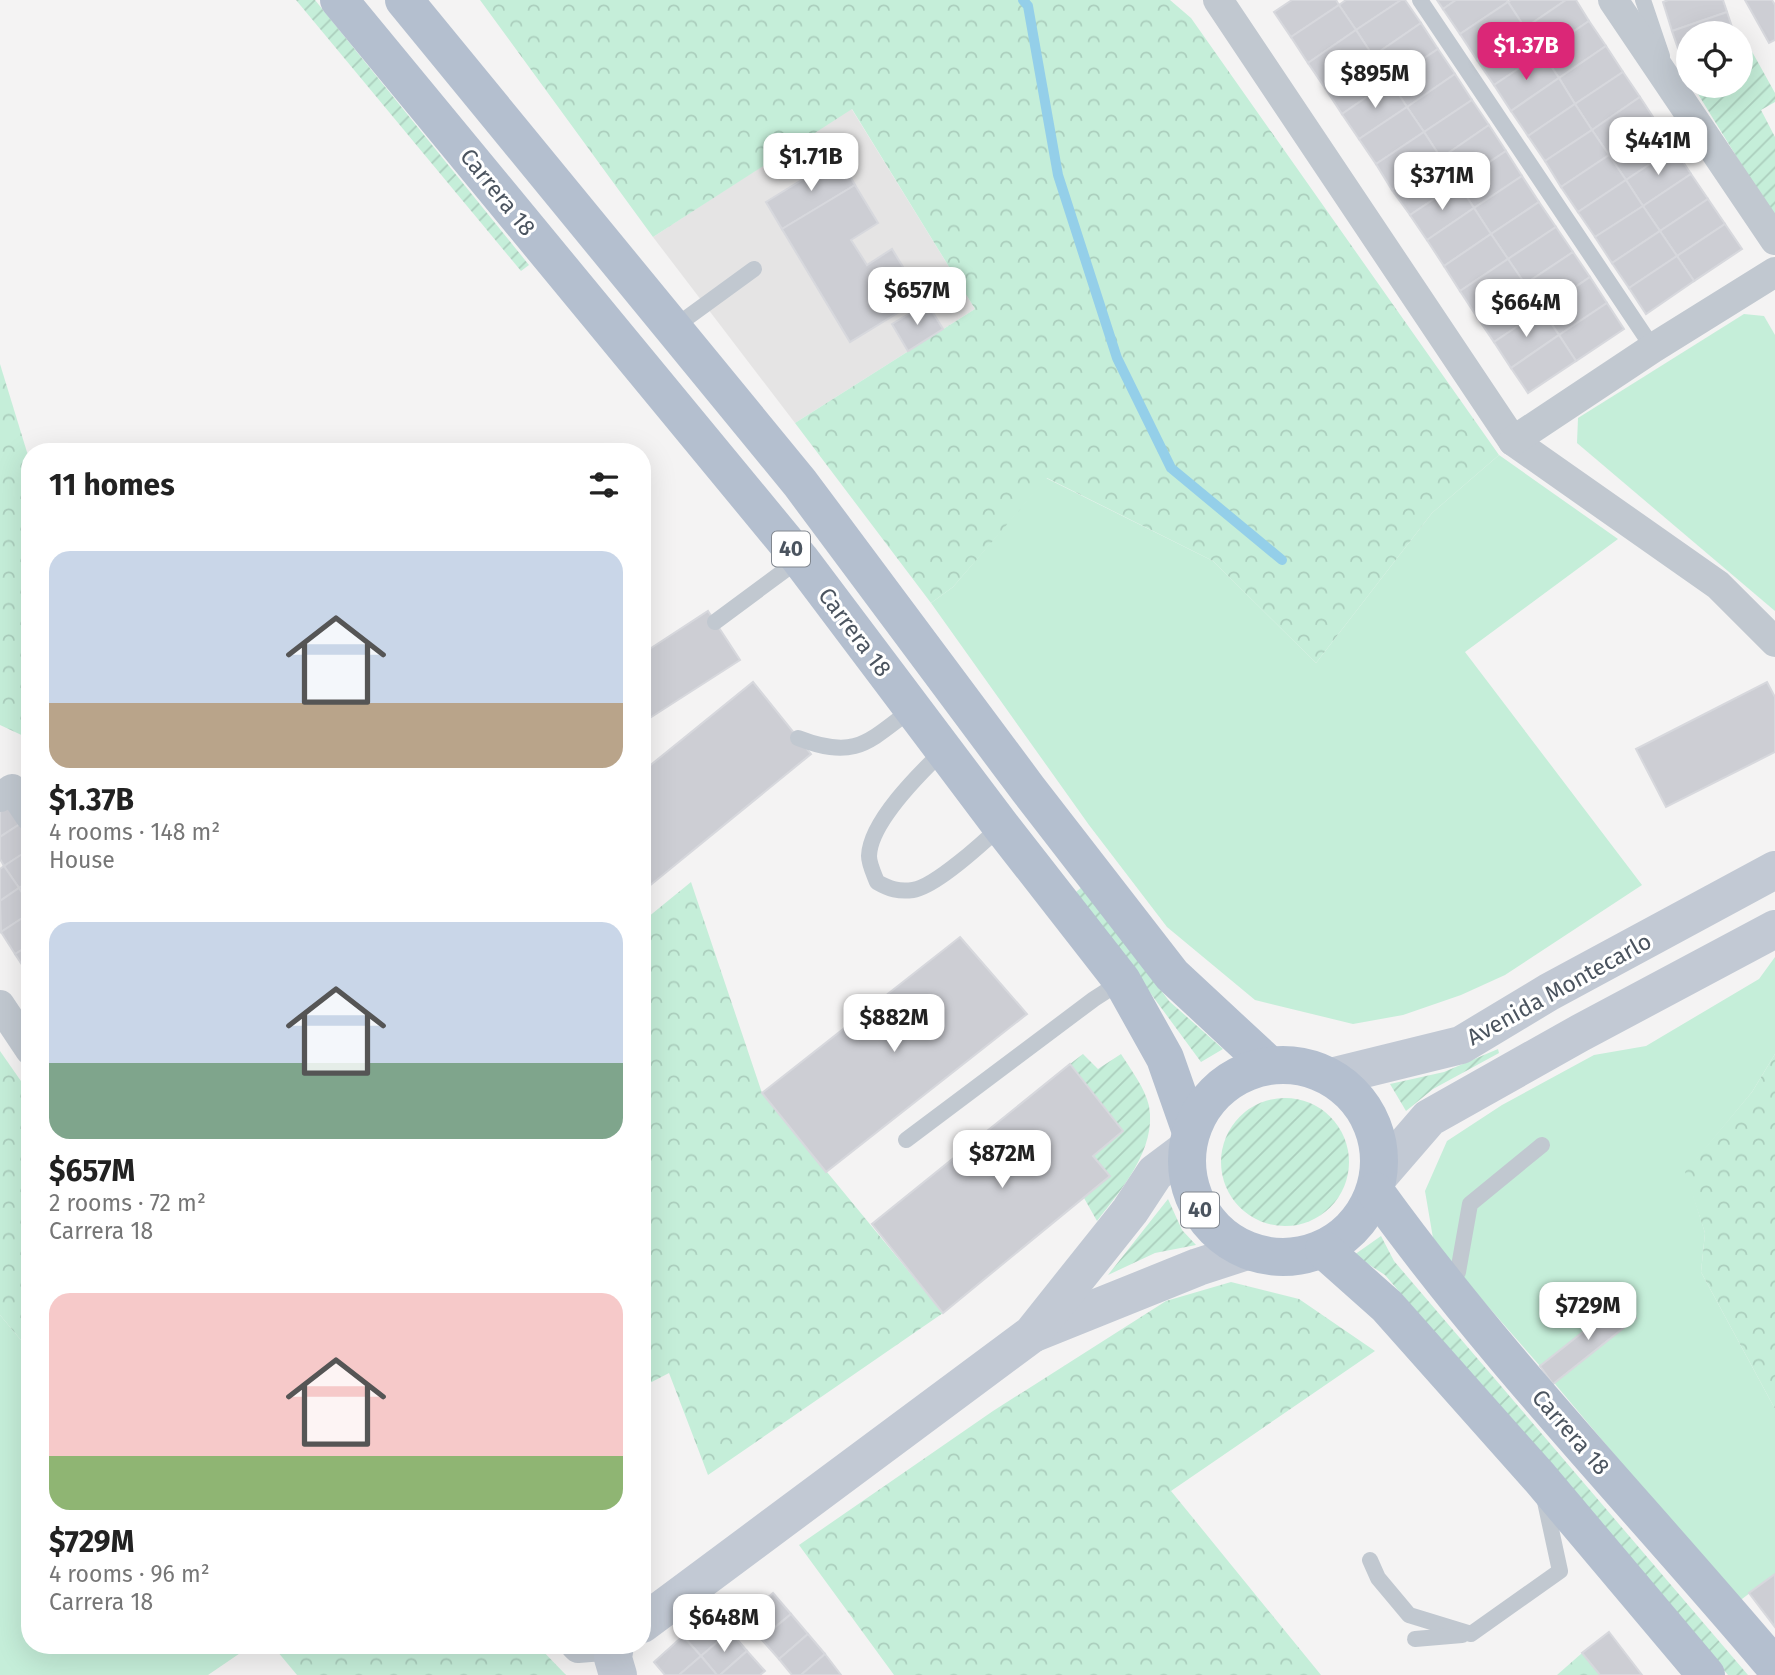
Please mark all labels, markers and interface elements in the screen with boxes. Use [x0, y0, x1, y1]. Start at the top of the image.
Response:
map controls [1676, 21, 1753, 98]
button: locate [1676, 21, 1753, 98]
pin: $1.37B [1469, 22, 1583, 82]
text: $1.37B [1493, 31, 1559, 59]
pin: $895M [1326, 50, 1424, 110]
text: $895M [1341, 59, 1409, 87]
pin: $441M [1609, 118, 1707, 177]
text: $441M [1625, 126, 1691, 154]
pin: $1.71B [754, 134, 868, 193]
text: $1.71B [779, 142, 843, 170]
street label: Carrera 18 [454, 143, 542, 241]
pin: $371M [1393, 152, 1491, 212]
text: $371M [1410, 161, 1474, 189]
pin: $657M [868, 268, 966, 327]
text: $657M [884, 276, 950, 304]
pin: $664M [1477, 280, 1575, 339]
text: $664M [1491, 288, 1561, 316]
icon: filters [585, 466, 623, 504]
text: 11 homes [49, 467, 175, 503]
road number: 40 [772, 532, 810, 566]
street label: Carrera 18 [813, 582, 897, 682]
icon: home [273, 597, 399, 723]
text: $1.37B [49, 782, 134, 818]
text: 4 rooms · 148 m² [49, 818, 220, 846]
text: House [49, 846, 115, 874]
street label: Avenida Montecarlo [1462, 927, 1656, 1051]
icon: home [273, 968, 399, 1094]
pin: $882M [845, 995, 943, 1054]
text: $882M [859, 1003, 929, 1031]
pin: $872M [953, 1130, 1051, 1190]
text: $872M [969, 1139, 1035, 1167]
text: $657M [49, 1153, 135, 1189]
text: 2 rooms · 72 m² [49, 1189, 206, 1217]
road number: 40 [1181, 1192, 1219, 1228]
text: Carrera 18 [49, 1217, 153, 1245]
pin: $729M [1539, 1282, 1637, 1342]
text: $729M [1555, 1291, 1621, 1319]
icon: home [273, 1339, 399, 1465]
street label: Carrera 18 [1526, 1384, 1616, 1480]
text: $729M [49, 1524, 134, 1560]
text: 4 rooms · 96 m² [49, 1560, 210, 1588]
text: Carrera 18 [49, 1588, 153, 1616]
pin: $648M [675, 1594, 773, 1654]
text: $648M [689, 1603, 759, 1631]

